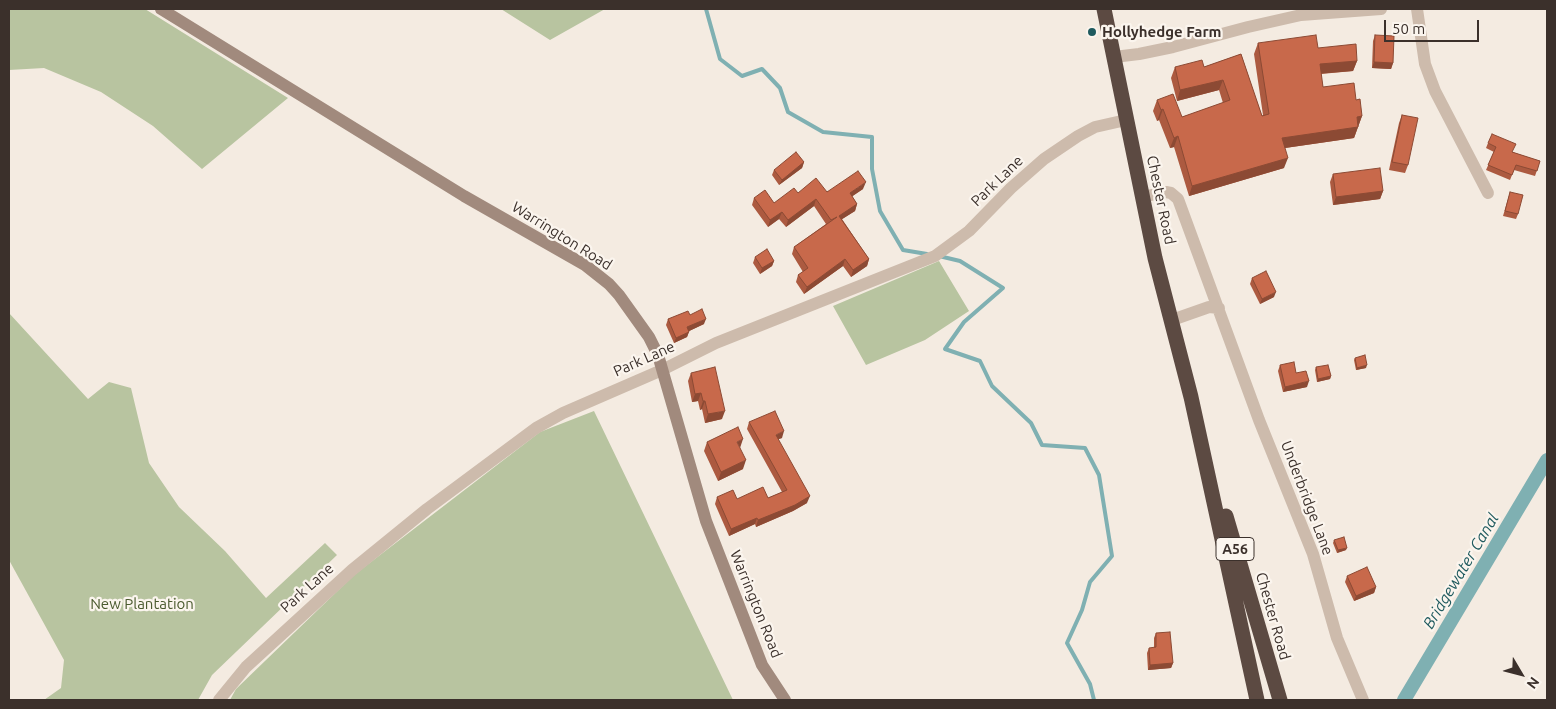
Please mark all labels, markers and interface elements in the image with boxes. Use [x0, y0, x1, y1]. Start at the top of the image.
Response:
scale bar [1386, 10, 1481, 42]
text: 50 m [1392, 20, 1425, 37]
place label: Hollyhedge Farm [1102, 23, 1222, 41]
marker: Hollyhedge Farm [1086, 26, 1098, 38]
street label: Park Lane [967, 152, 1027, 210]
street label: Chester Road [1143, 154, 1179, 246]
street label: Warrington Road [509, 198, 615, 274]
street label: Park Lane [610, 337, 678, 381]
street label: Underbridge Lane [1277, 438, 1337, 558]
water label: Bridgewater Canal [1419, 510, 1503, 632]
road number: A56 [1216, 538, 1254, 560]
street label: Warrington Road [726, 547, 786, 661]
street label: Park Lane [277, 559, 337, 617]
street label: Chester Road [1252, 570, 1294, 662]
park label: New Plantation [90, 595, 194, 613]
north arrow [1496, 649, 1546, 699]
text: N [1523, 674, 1543, 692]

